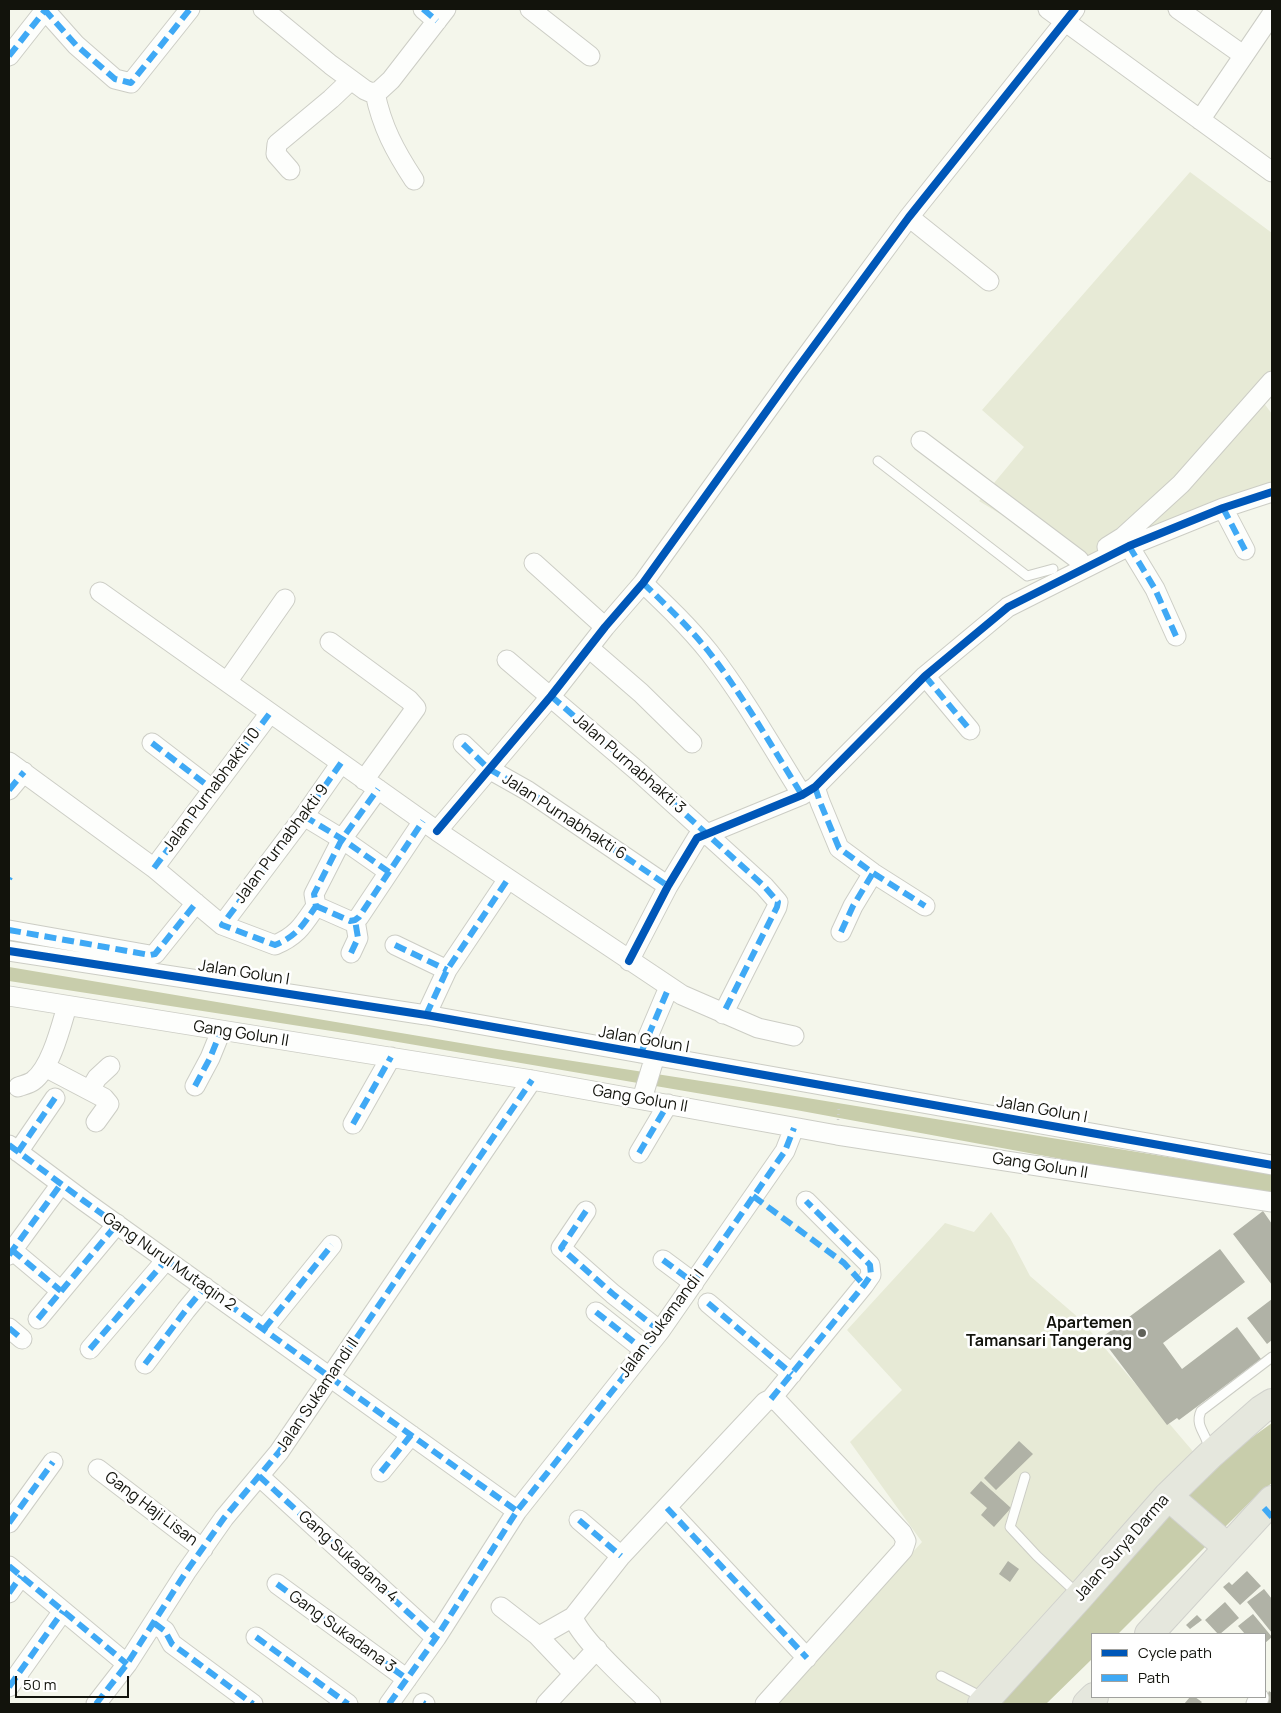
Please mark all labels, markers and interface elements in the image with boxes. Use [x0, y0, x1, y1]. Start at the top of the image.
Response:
street label: Jalan Purnabhakti 3 [569, 710, 689, 818]
street label: Jalan Purnabhakti 10 [159, 724, 265, 856]
street label: Jalan Purnabhakti 6 [498, 770, 630, 864]
street label: Jalan Purnabhakti 9 [231, 781, 333, 907]
street label: Jalan Golun I [197, 956, 291, 990]
street label: Gang Golun II [192, 1017, 290, 1051]
street label: Jalan Golun I [597, 1023, 691, 1057]
street label: Gang Golun II [591, 1081, 689, 1117]
street label: Jalan Golun I [995, 1093, 1089, 1127]
street label: Gang Golun II [991, 1149, 1089, 1183]
street label: Gang Nurul Mutaqin 2 [99, 1209, 239, 1315]
street label: Jalan Sukamandi I [615, 1266, 709, 1382]
place label: Apartemen Tamansari Tangerang [966, 1314, 1132, 1352]
marker: Apartemen Tamansari Tangerang [1136, 1327, 1148, 1339]
street label: Jalan Sukamandi II [273, 1334, 363, 1456]
street label: Gang Haji Lisan [101, 1468, 201, 1550]
street label: Jalan Surya Darma [1071, 1491, 1173, 1605]
street label: Gang Sukadana 4 [294, 1507, 402, 1607]
street label: Gang Sukadana 3 [285, 1587, 399, 1677]
legend [1091, 1633, 1266, 1698]
text: Cycle path [1138, 1642, 1212, 1663]
scale bar [18, 1666, 131, 1698]
text: Path [1138, 1667, 1170, 1688]
text: 50 m [23, 1674, 57, 1695]

